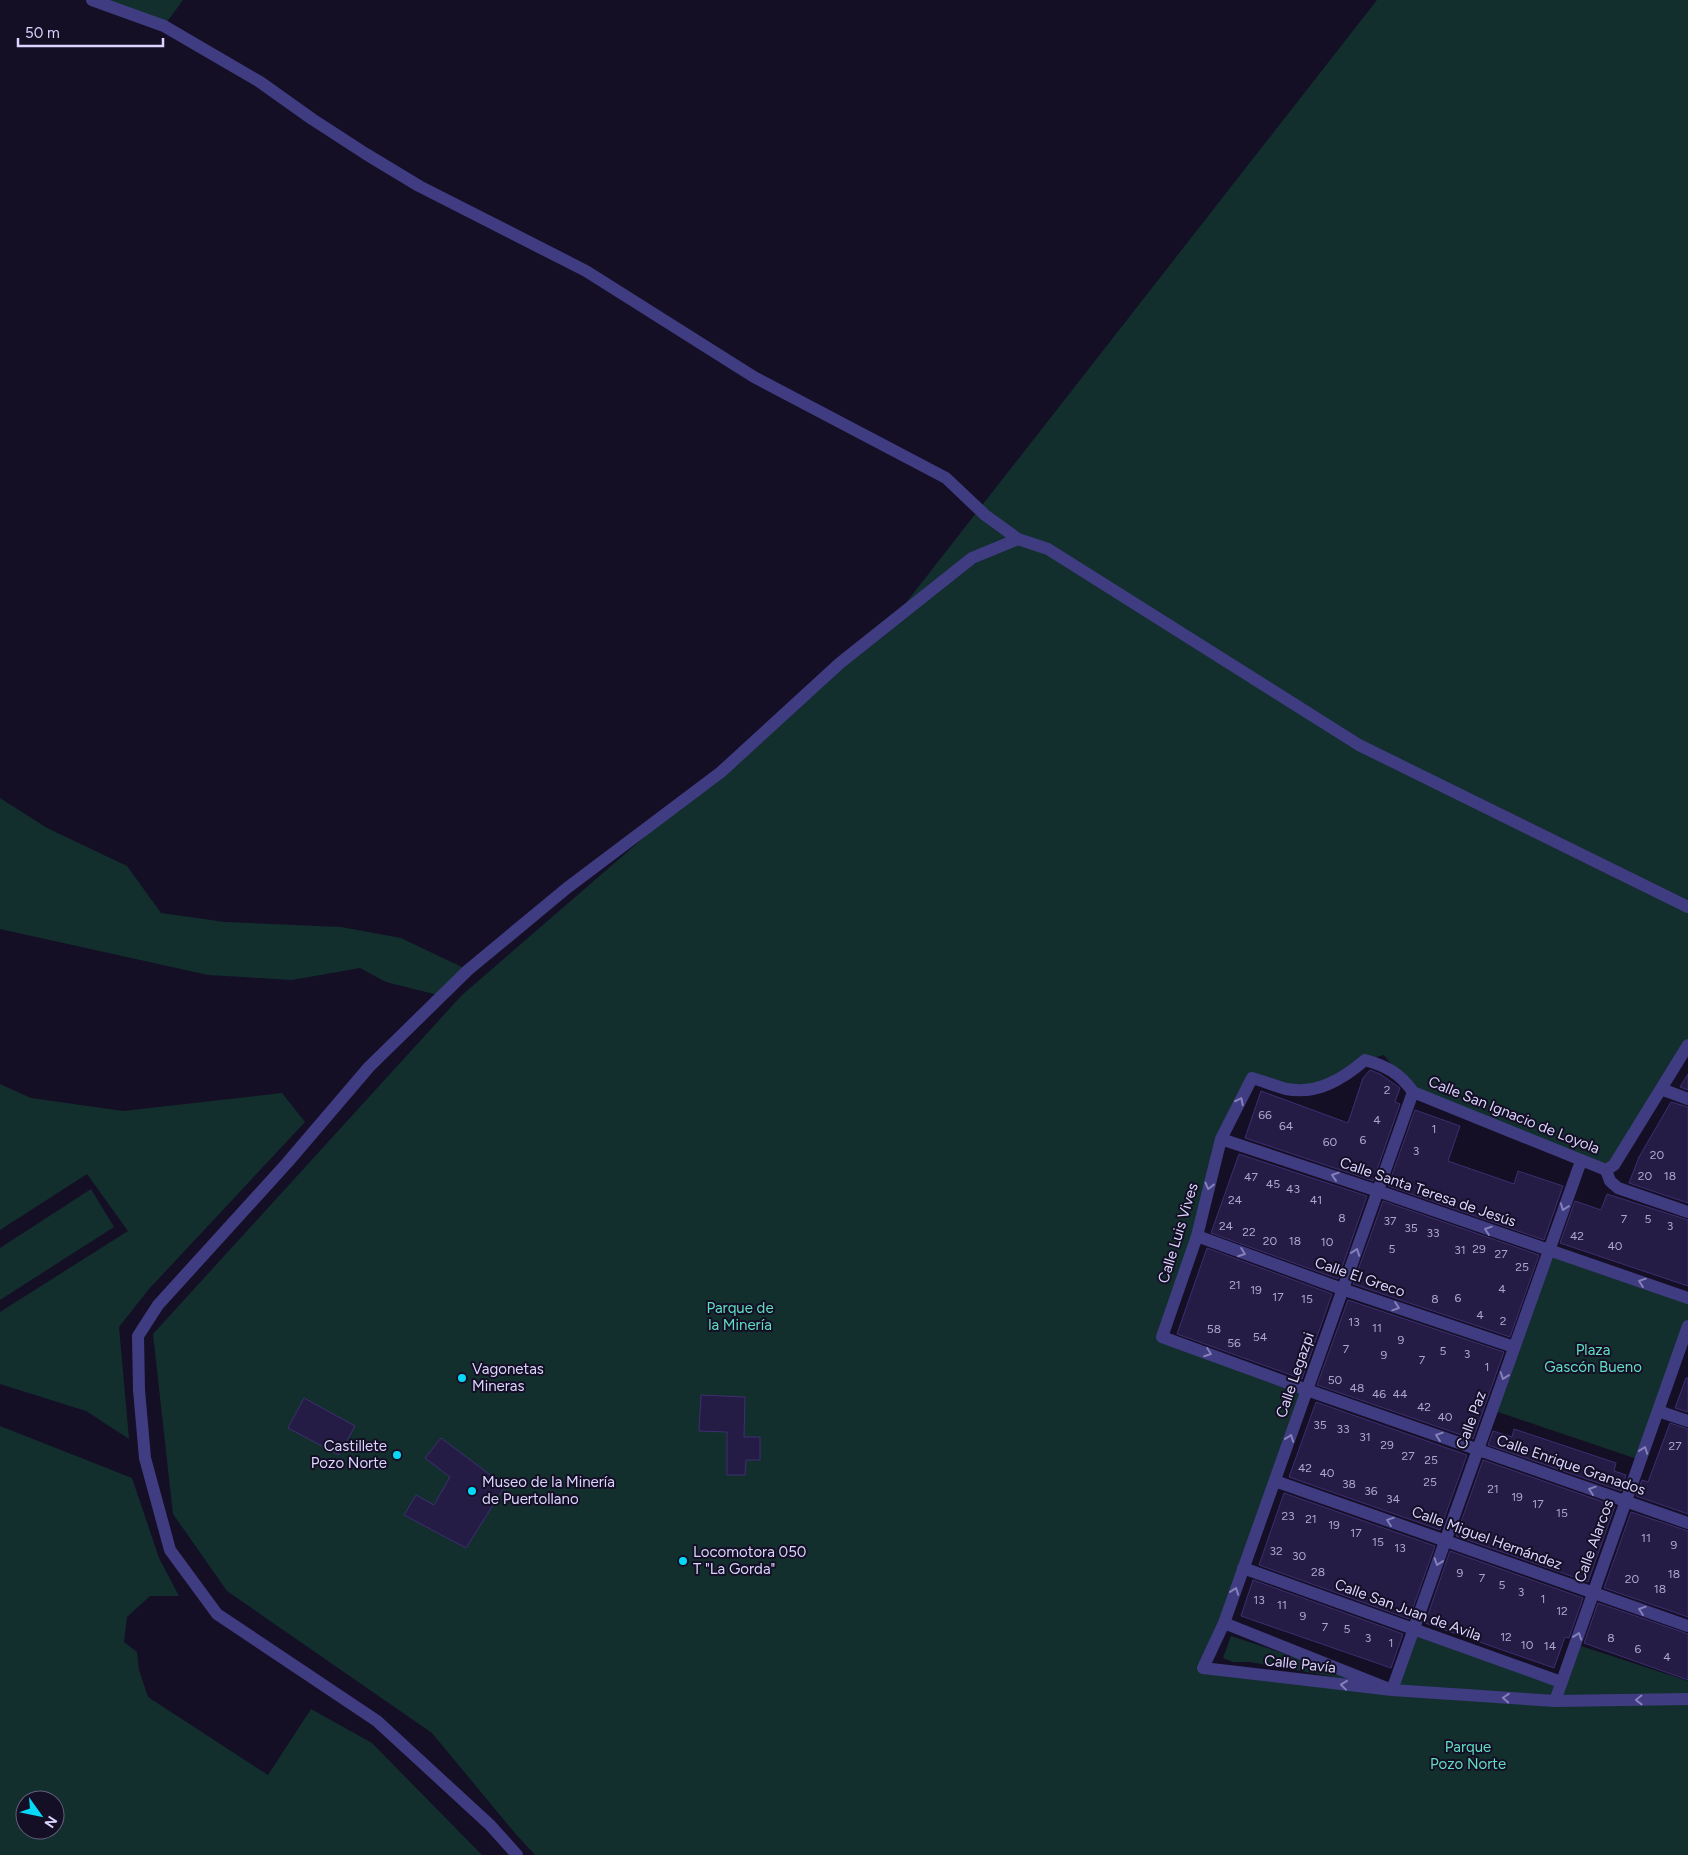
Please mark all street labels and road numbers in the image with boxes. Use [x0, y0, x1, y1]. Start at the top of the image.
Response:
street label: Calle San Ignacio de Loyola [1426, 1072, 1602, 1158]
street label: Calle Santa Teresa de Jesús [1337, 1153, 1519, 1231]
street label: Calle Luis Vives [1154, 1181, 1202, 1285]
street label: Calle El Greco [1312, 1253, 1408, 1301]
street label: Calle Legazpi [1272, 1330, 1318, 1420]
street label: Calle Paz [1452, 1388, 1490, 1452]
street label: Calle Enrique Granados [1494, 1431, 1648, 1499]
street label: Calle Alarcos [1571, 1497, 1617, 1585]
street label: Calle Miguel Hernández [1409, 1502, 1565, 1574]
street label: Calle San Juan de Avila [1332, 1575, 1484, 1645]
street label: Calle Pavía [1263, 1651, 1337, 1677]

